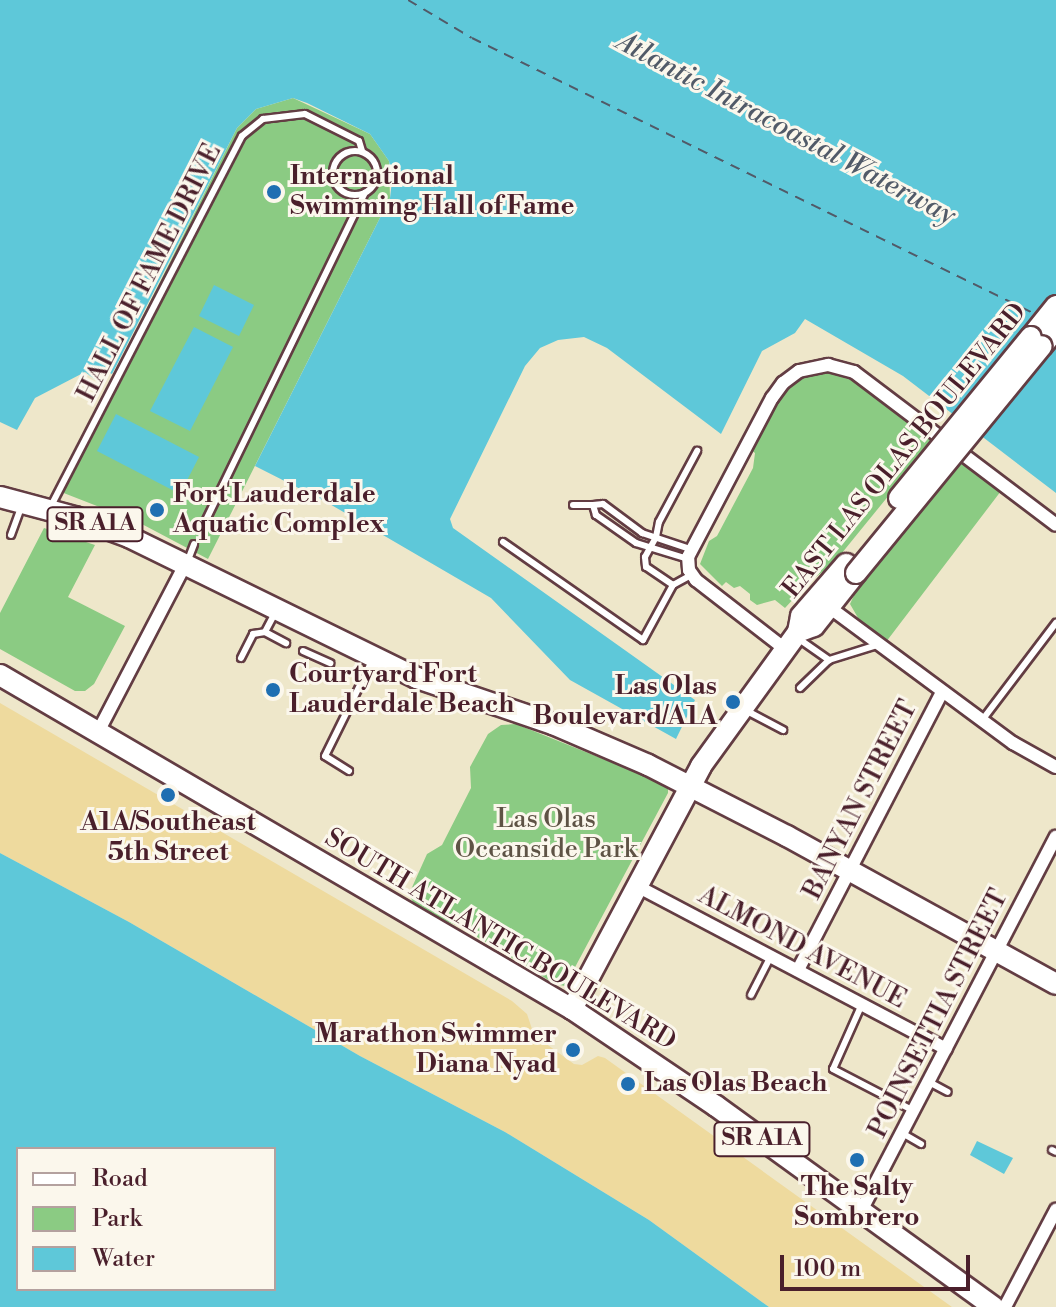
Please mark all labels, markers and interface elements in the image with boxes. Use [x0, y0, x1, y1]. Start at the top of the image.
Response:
water label: Atlantic Intracoastal Waterway [611, 25, 961, 233]
street label: HALL OF FAME DRIVE [71, 139, 229, 407]
place label: International Swimming Hall of Fame [290, 161, 574, 222]
marker: International Swimming Hall of Fame [265, 183, 283, 201]
street label: EAST LAS OLAS BOULEVARD [776, 297, 1034, 605]
place label: Fort Lauderdale Aquatic Complex [173, 479, 385, 540]
marker: Fort Lauderdale Aquatic Complex [148, 501, 166, 519]
road number: SR A1A [45, 504, 145, 544]
place label: Courtyard Fort Lauderdale Beach [289, 659, 514, 720]
place label: Las Olas Boulevard/A1A [533, 671, 717, 732]
marker: Courtyard Fort Lauderdale Beach [264, 681, 282, 699]
marker: Las Olas Boulevard/A1A [724, 693, 742, 711]
street label: BANYAN STREET [797, 695, 925, 905]
marker: A1A/Southeast 5th Street [159, 786, 177, 804]
park label: Las Olas Oceanside Park [455, 804, 637, 866]
place label: A1A/Southeast 5th Street [80, 807, 256, 868]
street label: SOUTH ATLANTIC BOULEVARD [319, 823, 681, 1057]
street label: ALMOND AVENUE [693, 880, 911, 1016]
street label: POINSETTIA STREET [863, 885, 1015, 1143]
place label: Marathon Swimmer Diana Nyad [315, 1019, 557, 1080]
marker: Marathon Swimmer Diana Nyad [564, 1041, 582, 1059]
place label: Las Olas Beach [644, 1068, 827, 1100]
marker: Las Olas Beach [619, 1075, 637, 1093]
road number: SR A1A [712, 1119, 812, 1159]
legend [16, 1147, 276, 1291]
marker: The Salty Sombrero [848, 1151, 866, 1169]
text: Road [92, 1164, 148, 1194]
place label: The Salty Sombrero [794, 1172, 920, 1234]
text: Park [92, 1204, 142, 1234]
scale bar [784, 1239, 974, 1289]
text: Water [92, 1244, 155, 1274]
text: 100 m [794, 1254, 861, 1284]

